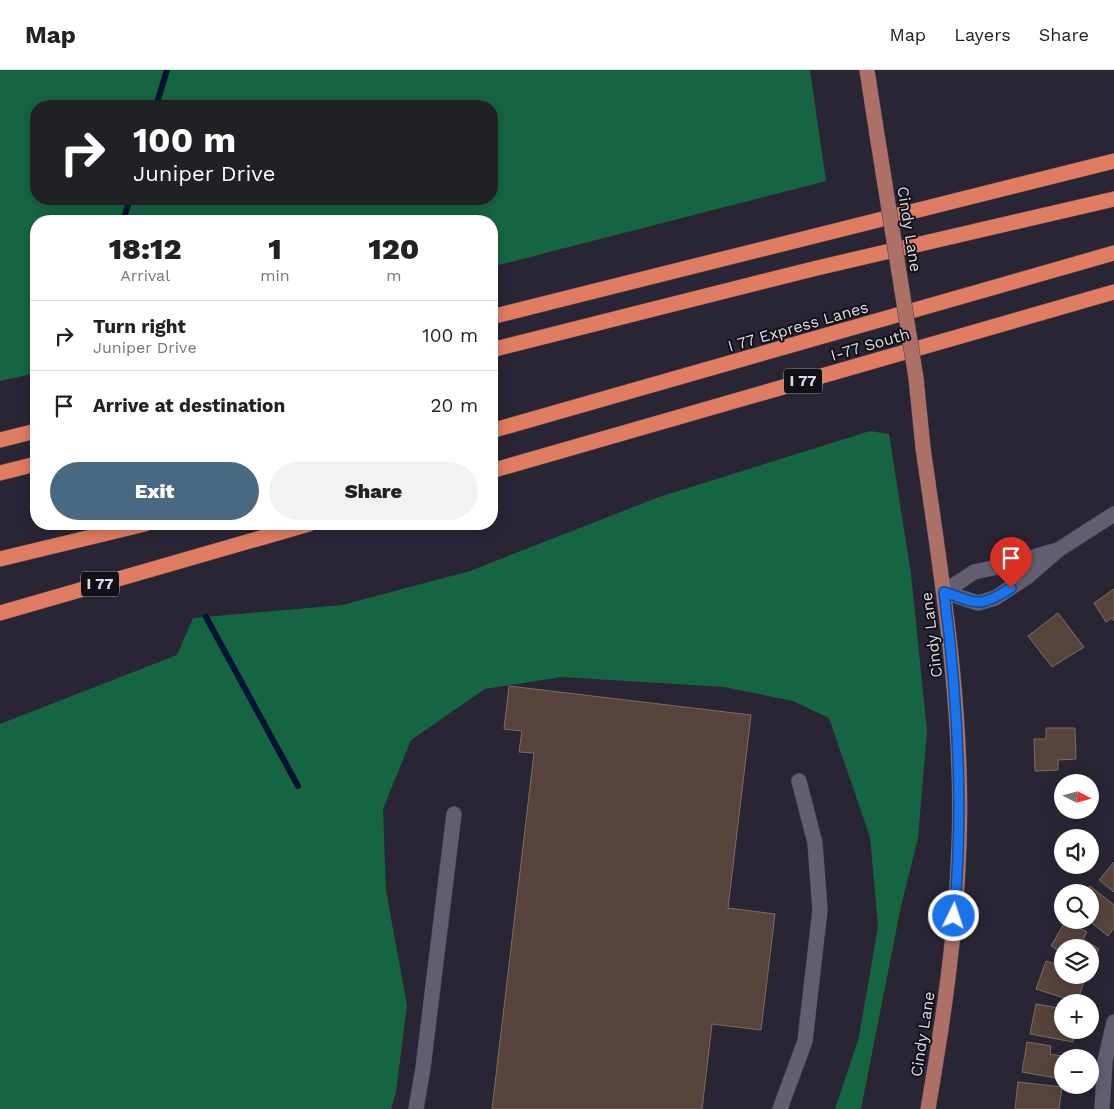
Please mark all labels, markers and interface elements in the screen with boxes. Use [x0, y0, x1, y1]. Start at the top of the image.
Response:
text: Map [25, 21, 76, 49]
text: Map [889, 24, 926, 45]
text: Layers [954, 24, 1011, 45]
text: Share [1039, 24, 1089, 45]
text: 100 m [133, 119, 236, 161]
icon: right [50, 120, 115, 185]
text: Juniper Drive [133, 161, 275, 186]
street label: Cindy Lane [893, 185, 926, 273]
text: 18:12 [109, 231, 182, 266]
text: 1 [268, 231, 282, 266]
text: 120 [368, 231, 419, 266]
text: Arrival [120, 266, 170, 285]
text: min [260, 266, 290, 285]
text: m [386, 266, 401, 285]
street label: I 77 Express Lanes [726, 297, 871, 356]
text: Turn right [93, 315, 186, 338]
icon: right [50, 322, 78, 350]
text: 100 m [422, 324, 478, 347]
street label: I-77 South [828, 324, 912, 365]
text: Juniper Drive [93, 338, 197, 357]
road number: I 77 [784, 368, 822, 394]
icon: arrive [50, 392, 78, 420]
text: Arrive at destination [93, 394, 285, 417]
text: 20 m [431, 394, 478, 417]
button: Exit [50, 462, 259, 520]
button: Share [269, 462, 478, 520]
pin [990, 537, 1032, 588]
icon: arrive [997, 544, 1025, 572]
road number: I 77 [81, 572, 119, 596]
street label: Cindy Lane [917, 591, 946, 679]
north arrow [1054, 774, 1099, 819]
map controls [1054, 774, 1099, 1094]
button: sound [1054, 829, 1099, 874]
button: search [1054, 884, 1099, 929]
position arrow [927, 889, 979, 941]
button: layers [1054, 939, 1099, 984]
street label: Cindy Lane [906, 990, 939, 1078]
button: + [1054, 994, 1099, 1039]
button: − [1054, 1049, 1099, 1094]

